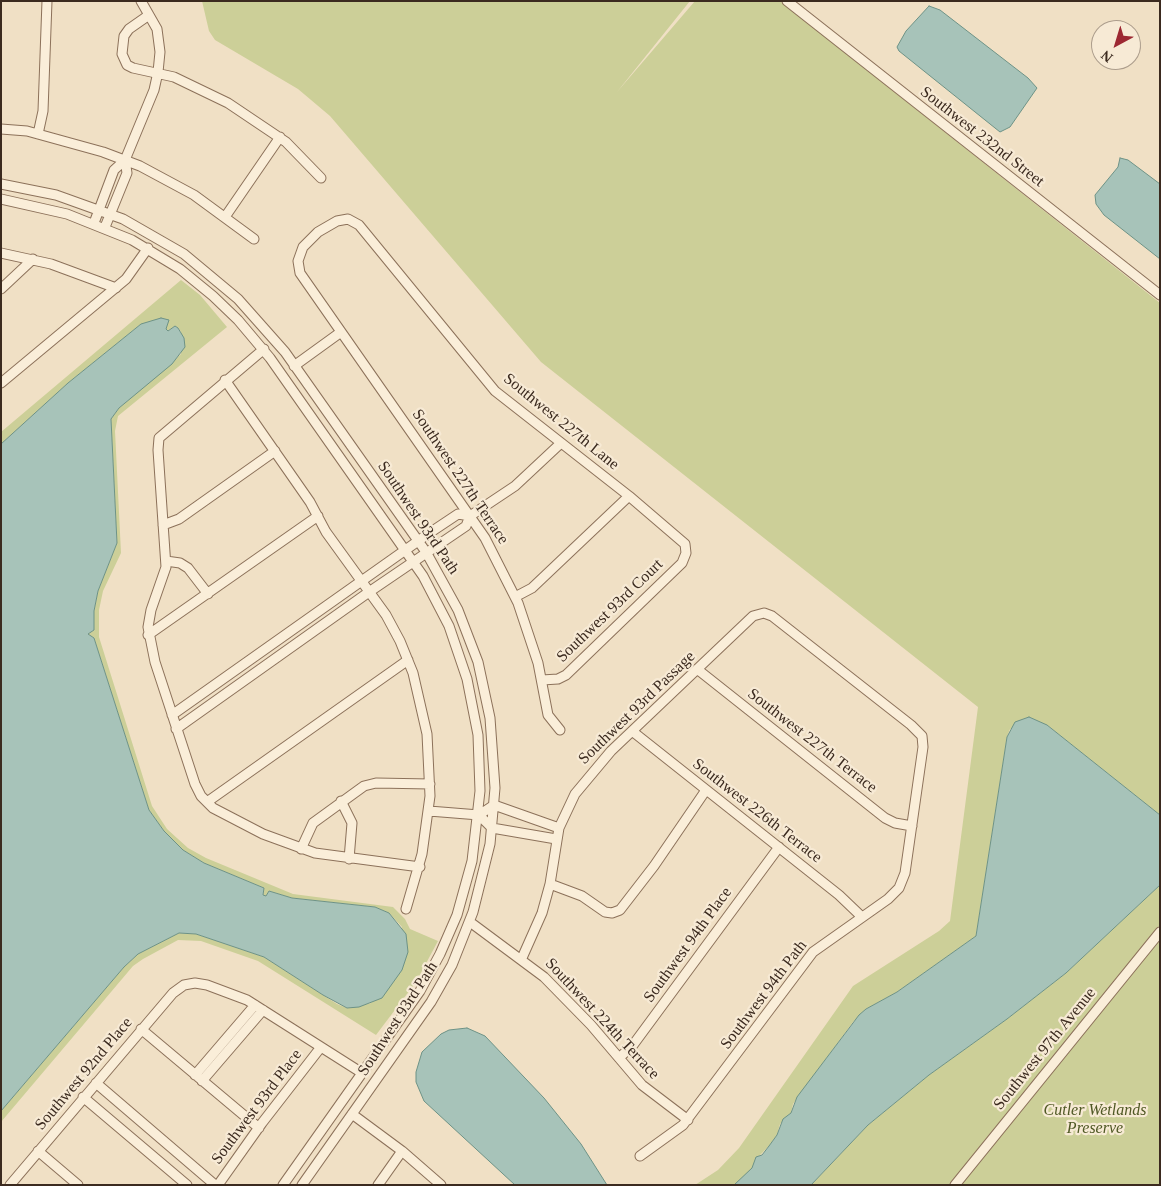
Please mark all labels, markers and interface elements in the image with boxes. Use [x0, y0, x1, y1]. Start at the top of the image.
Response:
north arrow [1091, 20, 1141, 70]
text: N [1098, 47, 1116, 65]
street label: Southwest 232nd Street [916, 83, 1048, 191]
street label: Southwest 227th Lane [499, 370, 623, 474]
street label: Southwest 227th Terrace [408, 406, 512, 548]
street label: Southwest 93rd Path [373, 458, 463, 578]
street label: Southwest 93rd Court [553, 555, 667, 667]
street label: Southwest 93rd Passage [575, 647, 699, 769]
street label: Southwest 227th Terrace [744, 685, 880, 797]
street label: Southwest 226th Terrace [689, 755, 825, 867]
street label: Southwest 94th Place [640, 884, 736, 1006]
street label: Southwest 94th Path [717, 937, 811, 1053]
street label: Southwest 224th Terrace [541, 954, 663, 1084]
street label: Southwest 93rd Path [354, 958, 442, 1080]
street label: Southwest 97th Avenue [990, 984, 1100, 1114]
street label: Southwest 92nd Place [31, 1014, 137, 1134]
street label: Southwest 93rd Place [208, 1046, 306, 1168]
park label: Cutler Wetlands Preserve [1044, 1101, 1146, 1139]

